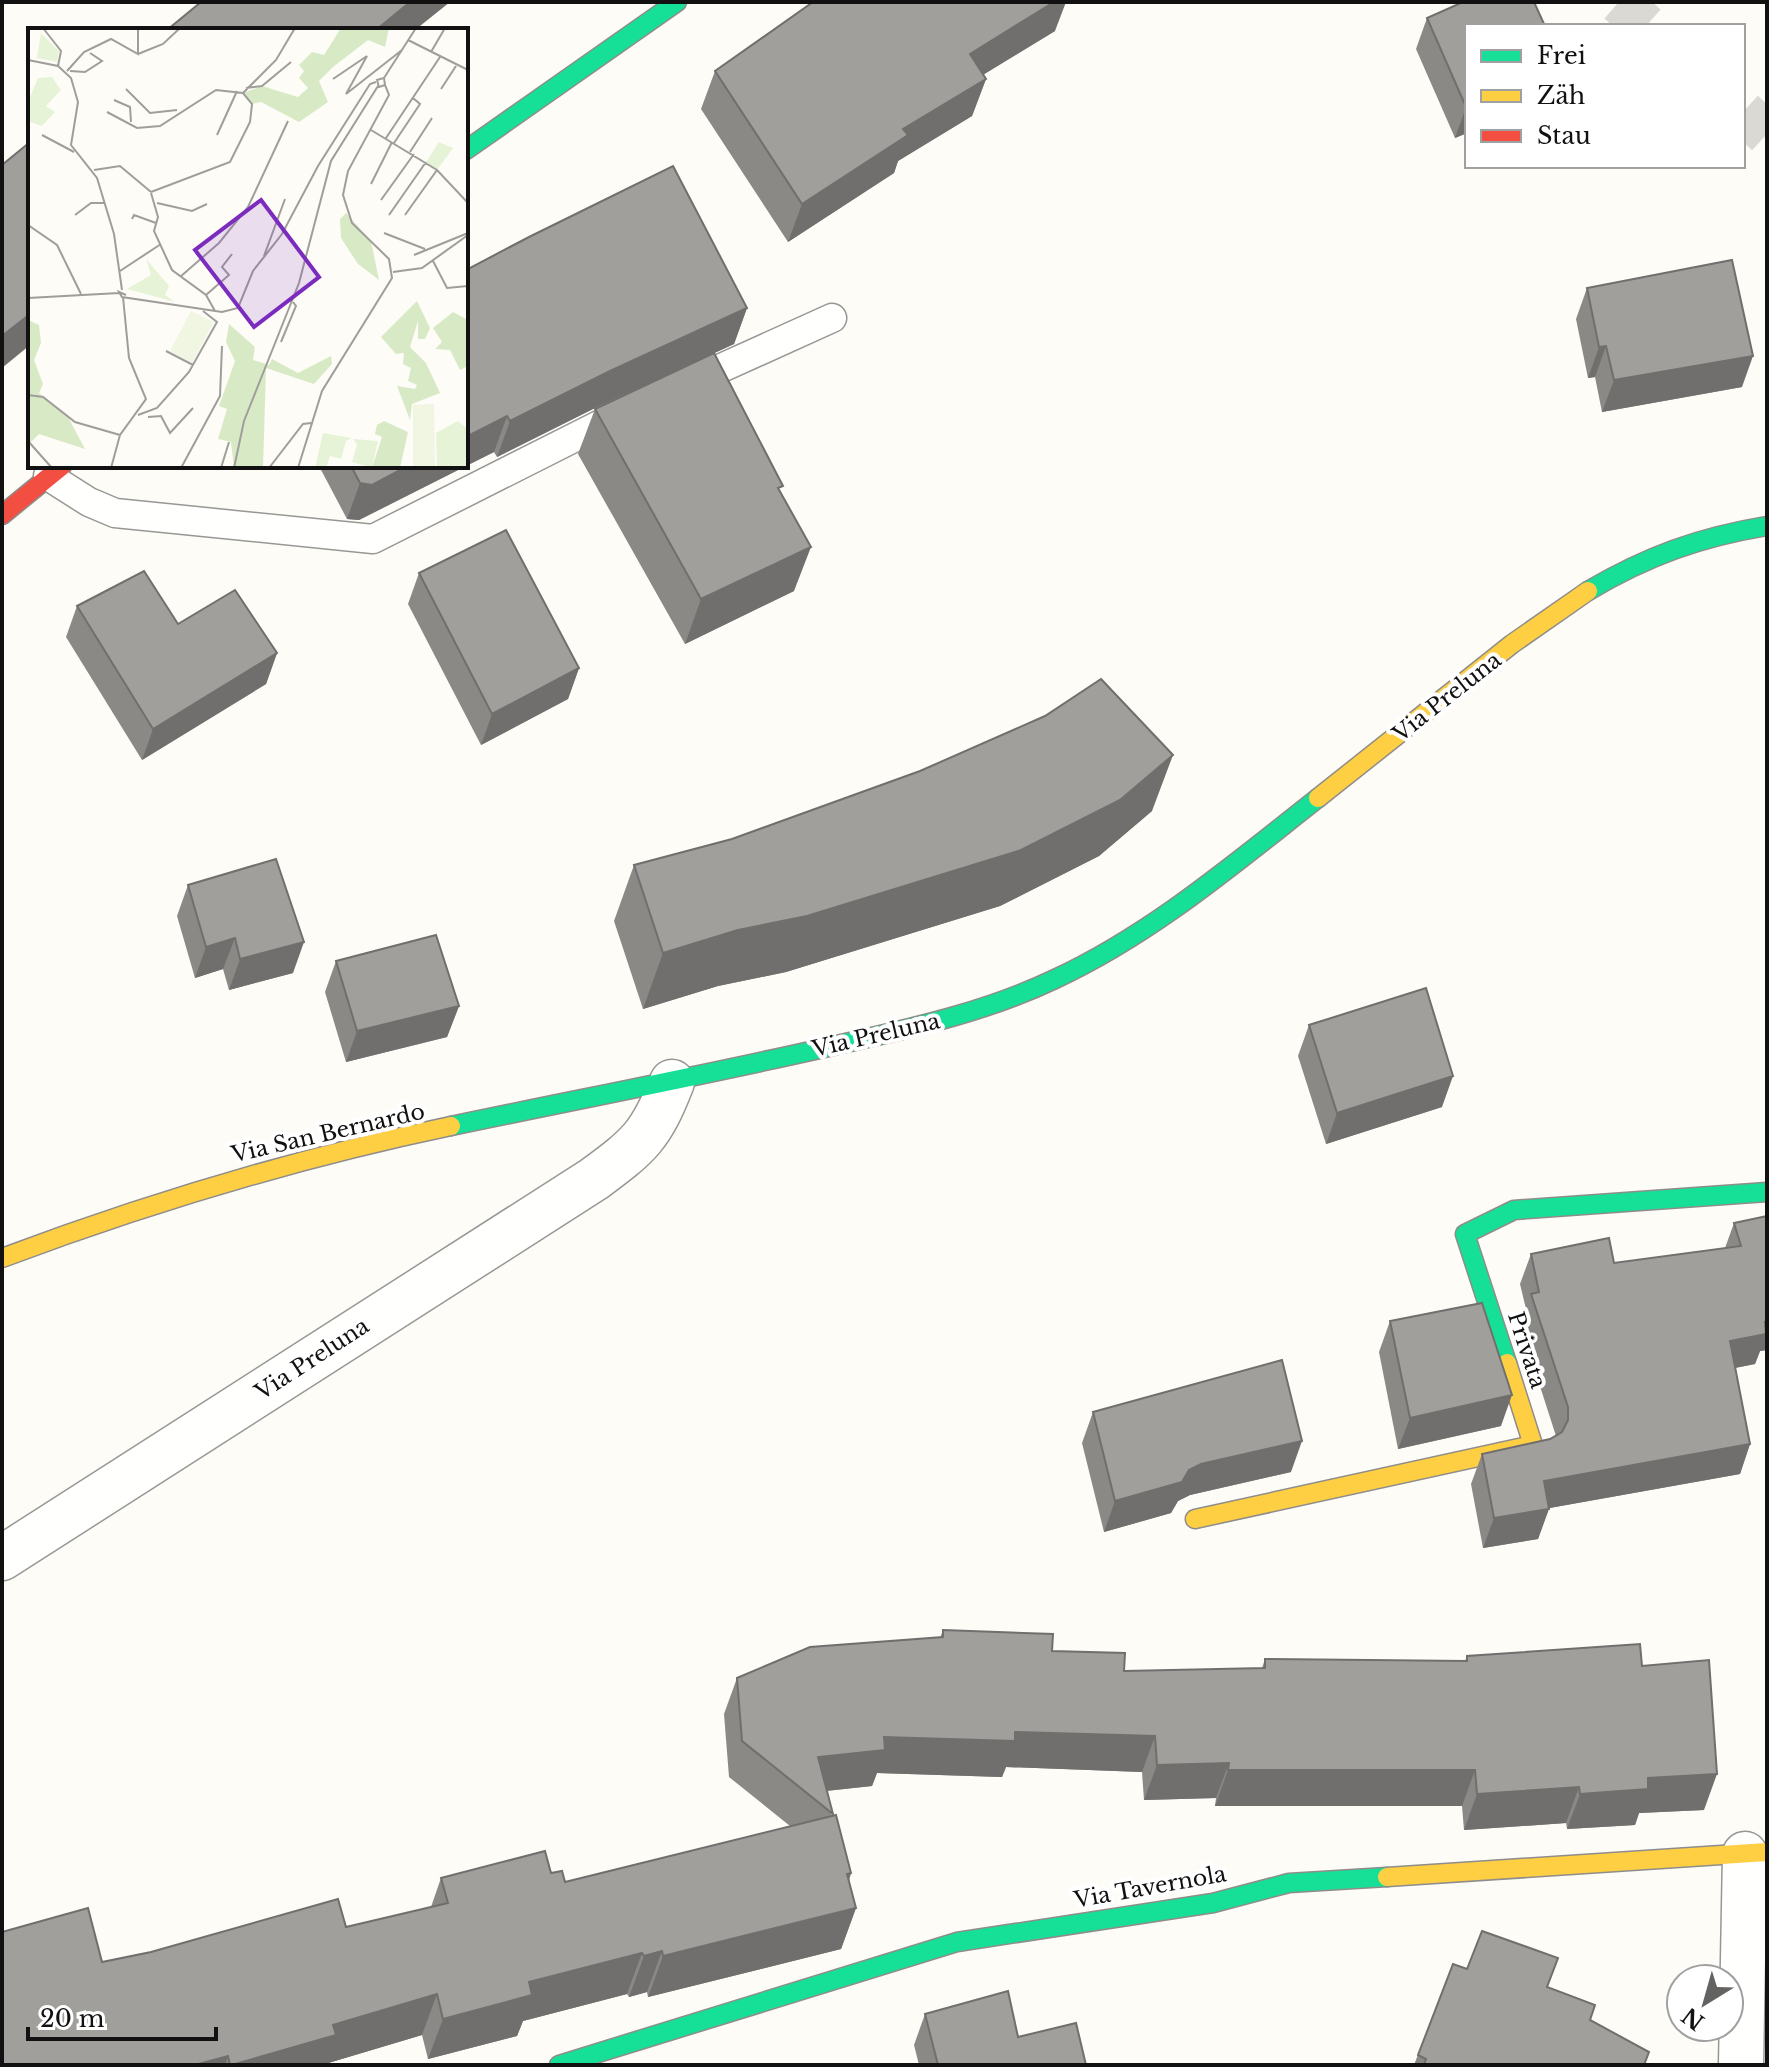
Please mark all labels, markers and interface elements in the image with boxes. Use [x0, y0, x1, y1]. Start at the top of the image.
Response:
legend [1465, 24, 1745, 168]
inset map [28, 28, 468, 468]
text: Frei [1537, 41, 1586, 70]
text: Zäh [1537, 81, 1585, 110]
text: Stau [1537, 121, 1591, 150]
street label: Via Preluna [1387, 646, 1507, 748]
street label: Via Preluna [809, 1007, 943, 1063]
street label: Via San Bernardo [228, 1098, 427, 1169]
street label: Privata [1502, 1308, 1552, 1392]
street label: Via Preluna [249, 1312, 375, 1406]
street label: Via Tavernola [1071, 1860, 1229, 1914]
north arrow [1665, 1963, 1745, 2043]
scale bar [28, 1991, 216, 2041]
text: N [1677, 2001, 1710, 2036]
text: 20 m [40, 2004, 105, 2033]

